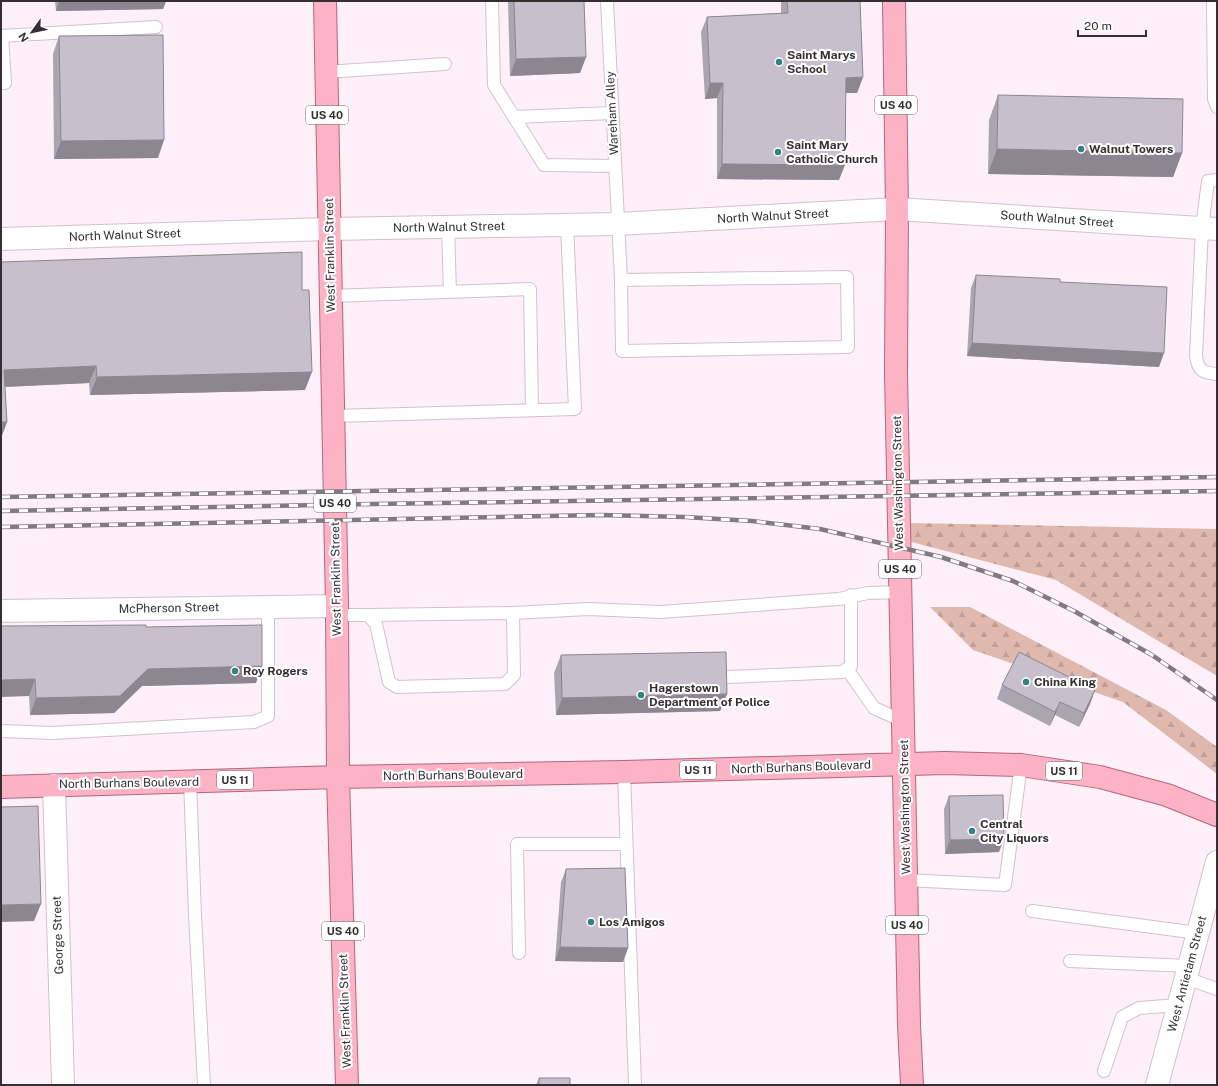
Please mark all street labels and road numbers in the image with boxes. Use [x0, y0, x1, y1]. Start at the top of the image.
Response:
street label: Wareham Alley [603, 70, 621, 155]
road number: US 40 [875, 96, 917, 114]
road number: US 40 [306, 106, 348, 124]
street label: West Franklin Street [322, 197, 338, 312]
street label: North Walnut Street [717, 206, 830, 226]
street label: South Walnut Street [1000, 208, 1115, 230]
street label: North Walnut Street [393, 219, 506, 235]
street label: North Walnut Street [69, 226, 182, 244]
street label: West Washington Street [890, 415, 906, 551]
road number: US 40 [314, 494, 356, 512]
street label: West Franklin Street [328, 521, 344, 636]
road number: US 40 [879, 560, 921, 578]
street label: McPherson Street [119, 600, 220, 616]
street label: West Washington Street [897, 739, 913, 875]
street label: North Burhans Boulevard [731, 758, 871, 776]
road number: US 11 [680, 761, 716, 779]
road number: US 11 [1046, 762, 1082, 780]
street label: North Burhans Boulevard [383, 767, 523, 783]
road number: US 11 [217, 771, 253, 789]
street label: North Burhans Boulevard [59, 775, 199, 791]
street label: George Street [50, 895, 66, 975]
street label: West Antietam Street [1165, 914, 1209, 1034]
road number: US 40 [886, 916, 928, 934]
road number: US 40 [322, 922, 364, 940]
street label: West Franklin Street [336, 953, 354, 1069]

